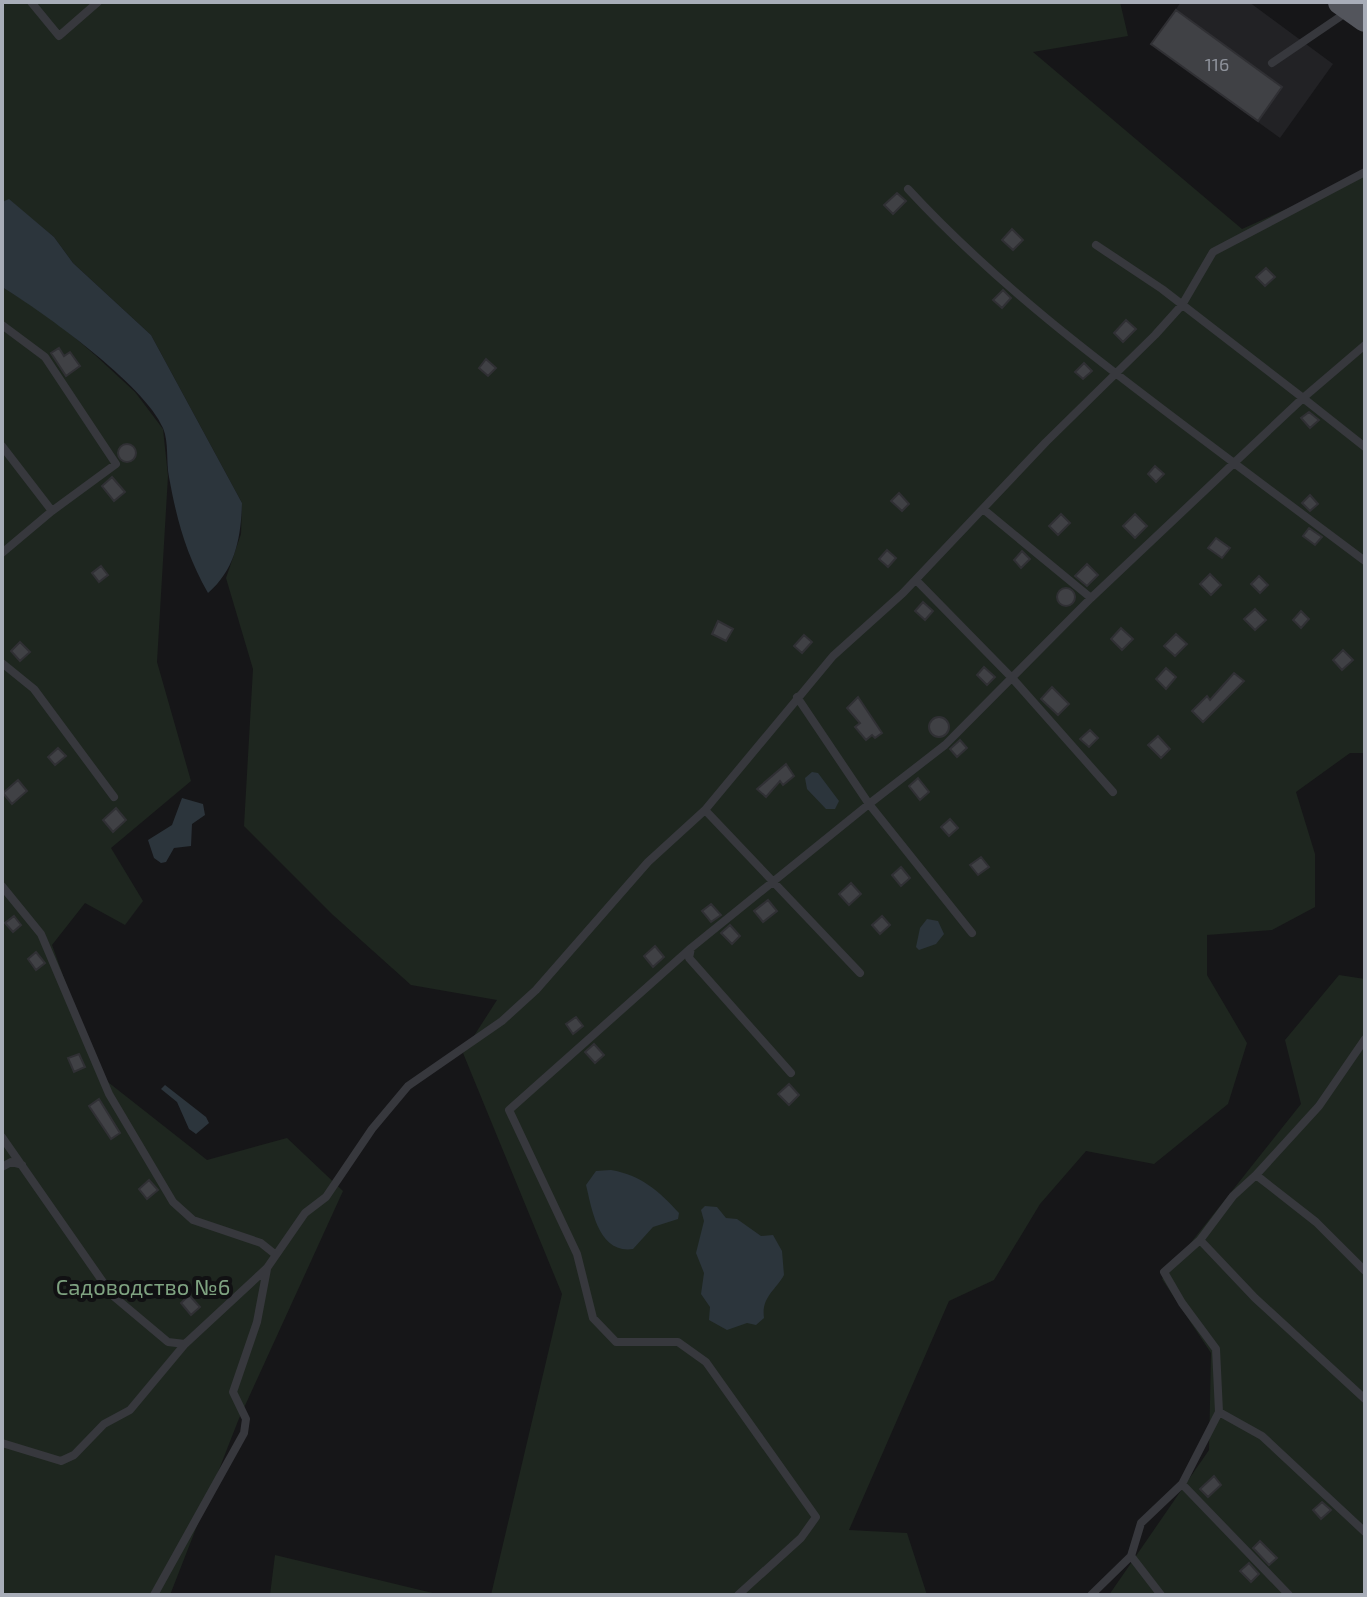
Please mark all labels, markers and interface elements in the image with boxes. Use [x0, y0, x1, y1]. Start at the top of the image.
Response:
house number: 116 [1205, 53, 1229, 75]
park label: Садоводство №6 [56, 1273, 230, 1299]

